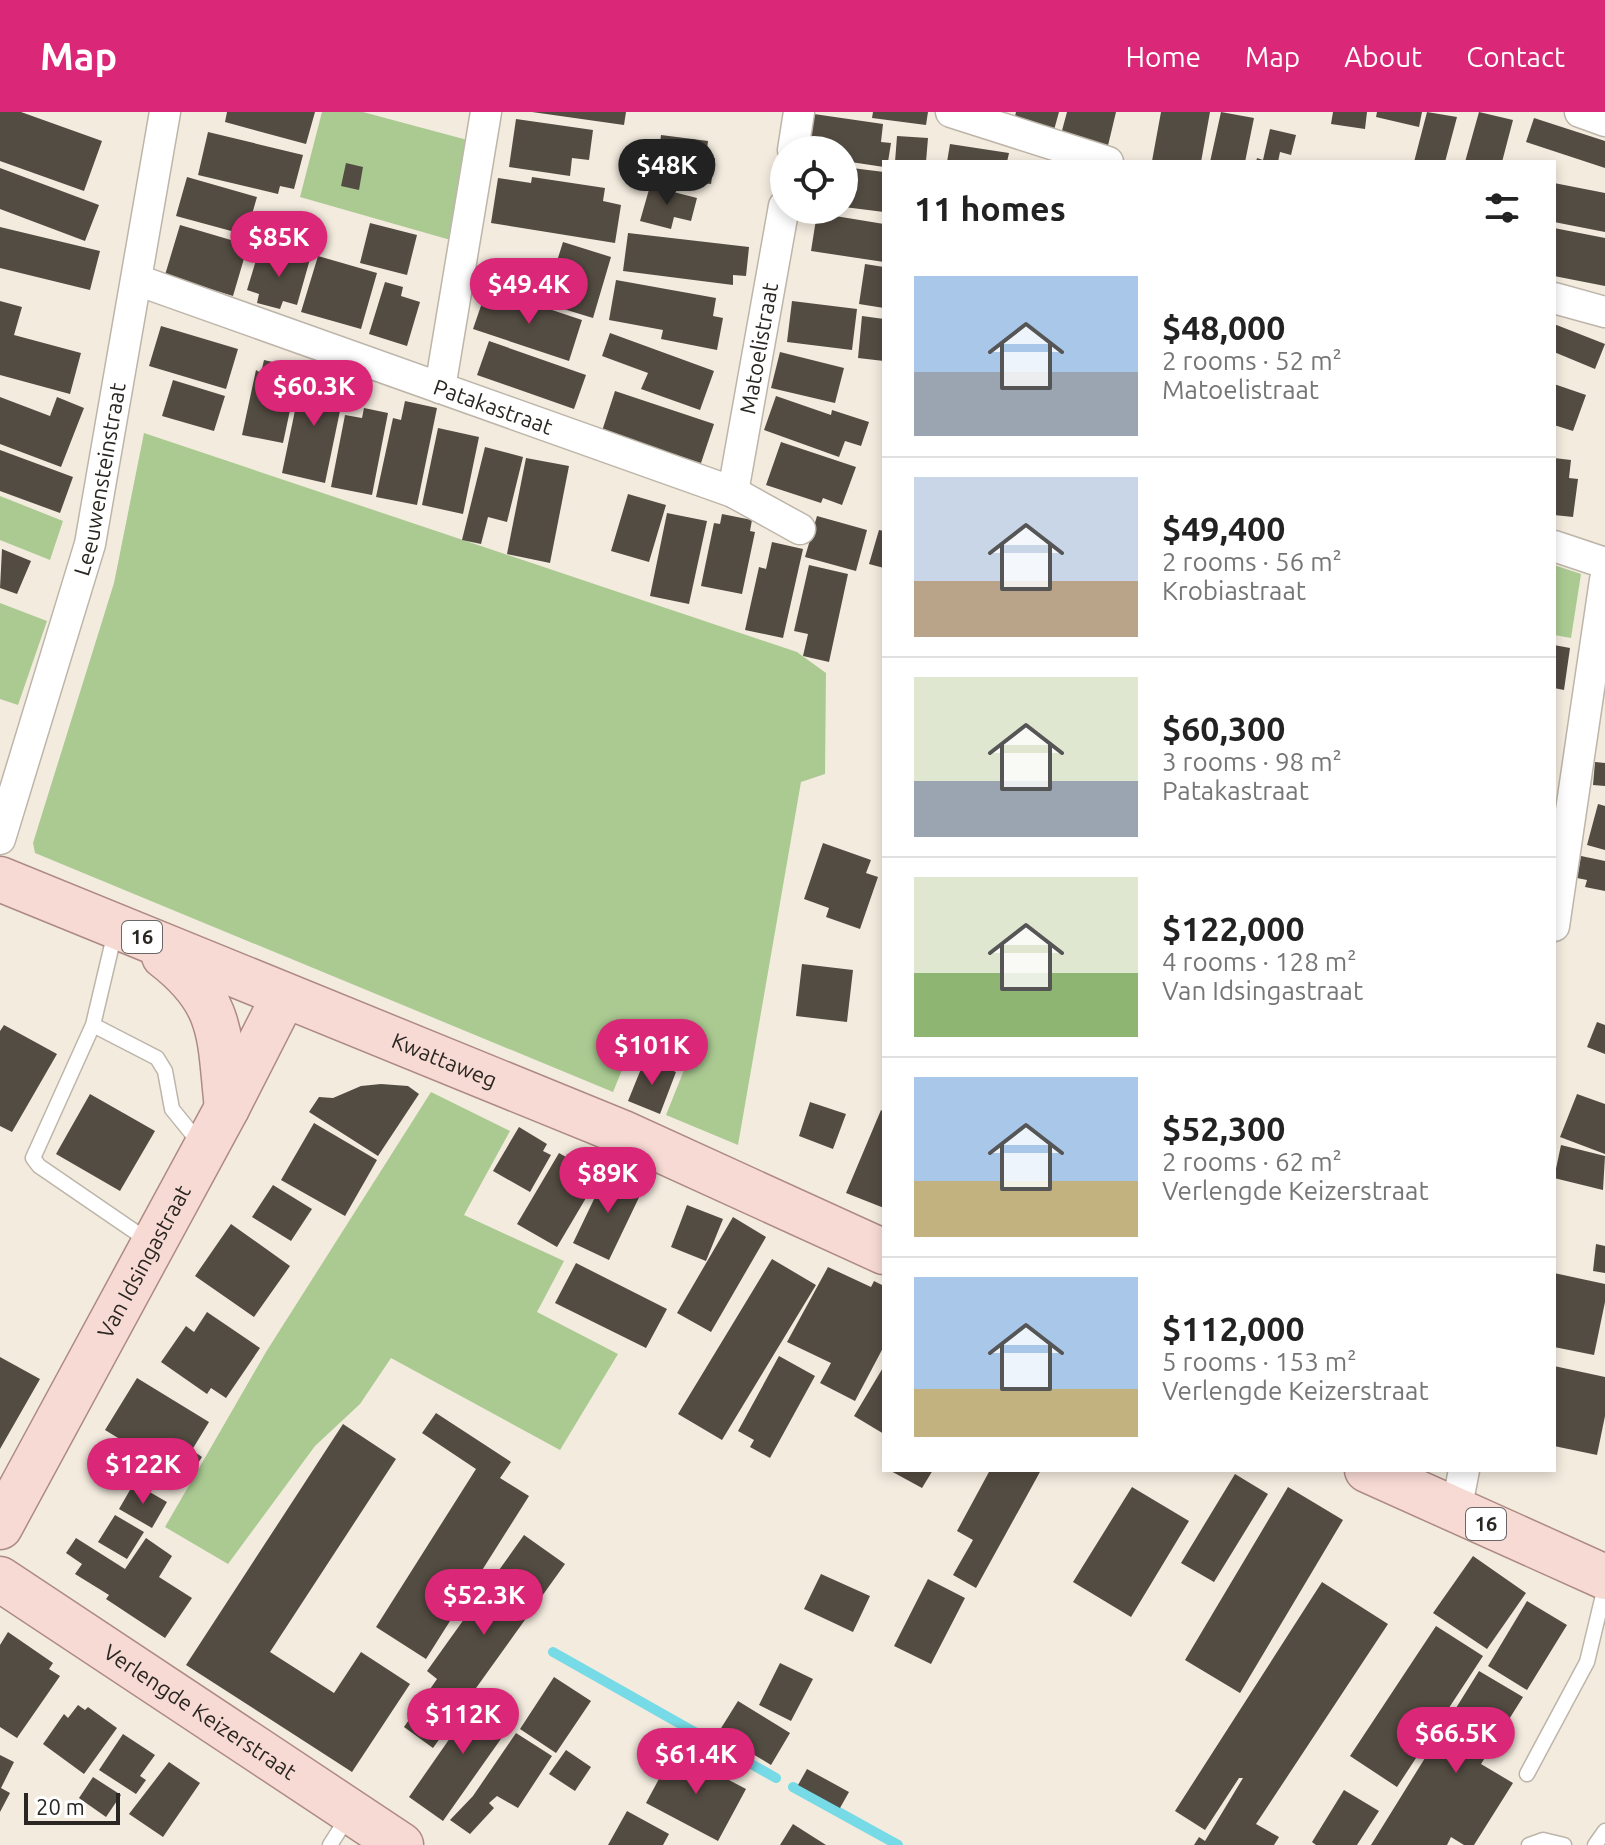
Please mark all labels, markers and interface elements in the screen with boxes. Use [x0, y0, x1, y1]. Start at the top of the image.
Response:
text: Map [40, 35, 117, 77]
text: Home [1126, 41, 1201, 72]
text: Map [1245, 41, 1300, 72]
text: About [1344, 41, 1422, 72]
text: Contact [1466, 41, 1565, 72]
map controls [770, 136, 858, 224]
button: locate [770, 136, 858, 224]
pin: $48K [620, 139, 714, 207]
text: $48K [636, 150, 698, 179]
icon: filters [1480, 186, 1524, 230]
text: 11 homes [914, 189, 1066, 227]
pin: $85K [232, 211, 326, 279]
text: $85K [248, 222, 310, 251]
pin: $49.4K [464, 258, 594, 326]
text: $49.4K [488, 269, 570, 298]
street label: Matoelistraat [734, 280, 782, 416]
icon: home [978, 308, 1074, 404]
text: $48,000 [1162, 308, 1285, 346]
text: 2 rooms · 52 m² [1162, 346, 1342, 375]
pin: $60.3K [249, 360, 379, 428]
text: $60.3K [273, 371, 355, 400]
street label: Patakastraat [430, 374, 556, 439]
text: Matoelistraat [1162, 375, 1319, 404]
street label: Leeuwensteinstraat [68, 380, 130, 578]
icon: home [978, 509, 1074, 605]
text: $49,400 [1162, 509, 1285, 547]
text: 2 rooms · 56 m² [1162, 547, 1342, 576]
text: Krobiastraat [1162, 576, 1306, 605]
icon: home [978, 709, 1074, 805]
text: $60,300 [1162, 709, 1285, 747]
text: 3 rooms · 98 m² [1162, 747, 1342, 776]
text: Patakastraat [1162, 776, 1309, 805]
icon: home [978, 909, 1074, 1005]
text: $122,000 [1162, 909, 1305, 947]
road number: 16 [122, 921, 162, 953]
text: 4 rooms · 128 m² [1162, 947, 1357, 976]
text: Van Idsingastraat [1162, 976, 1363, 1005]
pin: $101K [596, 1019, 708, 1087]
street label: Kwattaweg [388, 1027, 501, 1092]
text: $101K [614, 1030, 690, 1059]
icon: home [978, 1109, 1074, 1205]
text: $52,300 [1162, 1109, 1285, 1147]
pin: $89K [561, 1147, 655, 1215]
text: 2 rooms · 62 m² [1162, 1147, 1342, 1176]
text: $89K [577, 1158, 639, 1187]
text: Verlengde Keizerstraat [1162, 1176, 1429, 1205]
street label: Van Idsingastraat [92, 1180, 195, 1342]
icon: home [978, 1309, 1074, 1405]
text: $112,000 [1162, 1309, 1305, 1347]
text: 5 rooms · 153 m² [1162, 1347, 1357, 1376]
text: Verlengde Keizerstraat [1162, 1376, 1429, 1405]
pin: $122K [87, 1438, 199, 1506]
text: $122K [105, 1449, 181, 1478]
road number: 16 [1466, 1508, 1506, 1540]
pin: $52.3K [419, 1569, 549, 1637]
text: $52.3K [443, 1580, 525, 1609]
street label: Verlengde Keizerstraat [99, 1638, 302, 1784]
pin: $112K [407, 1688, 519, 1756]
text: $112K [425, 1699, 501, 1728]
pin: $66.5K [1391, 1707, 1521, 1775]
text: $66.5K [1415, 1718, 1497, 1747]
pin: $61.4K [631, 1728, 761, 1796]
text: $61.4K [655, 1739, 737, 1768]
scale bar [24, 1789, 120, 1825]
text: 20 m [36, 1794, 85, 1819]

